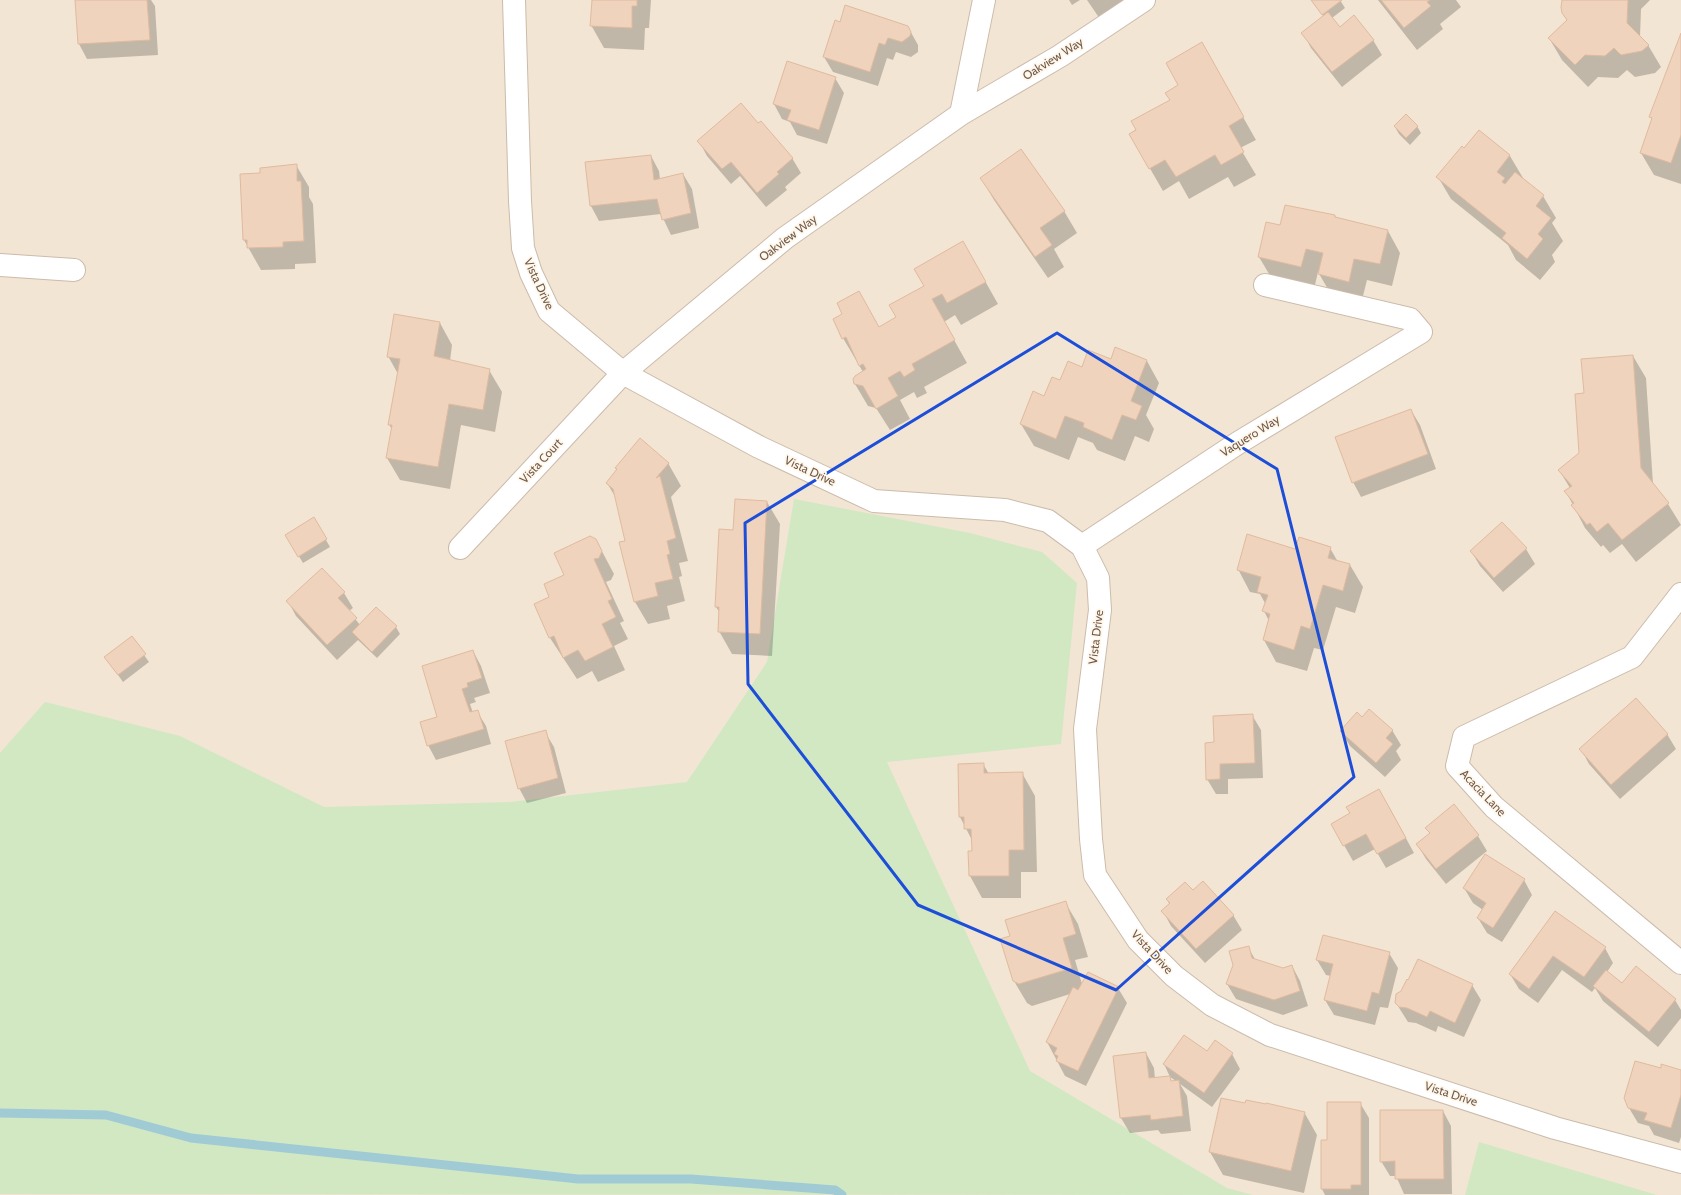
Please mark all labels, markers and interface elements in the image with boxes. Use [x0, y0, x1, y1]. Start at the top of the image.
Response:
street label: Oakview Way [1020, 34, 1086, 83]
street label: Oakview Way [756, 211, 820, 264]
street label: Vista Drive [521, 256, 558, 312]
street label: Vaquero Way [1217, 411, 1282, 460]
street label: Vista Court [516, 435, 565, 486]
street label: Vista Drive [782, 452, 838, 489]
street label: Vista Drive [1085, 609, 1106, 665]
street label: Acacia Lane [1457, 766, 1509, 819]
street label: Vista Drive [1128, 927, 1177, 977]
street label: Vista Drive [1423, 1078, 1480, 1109]

